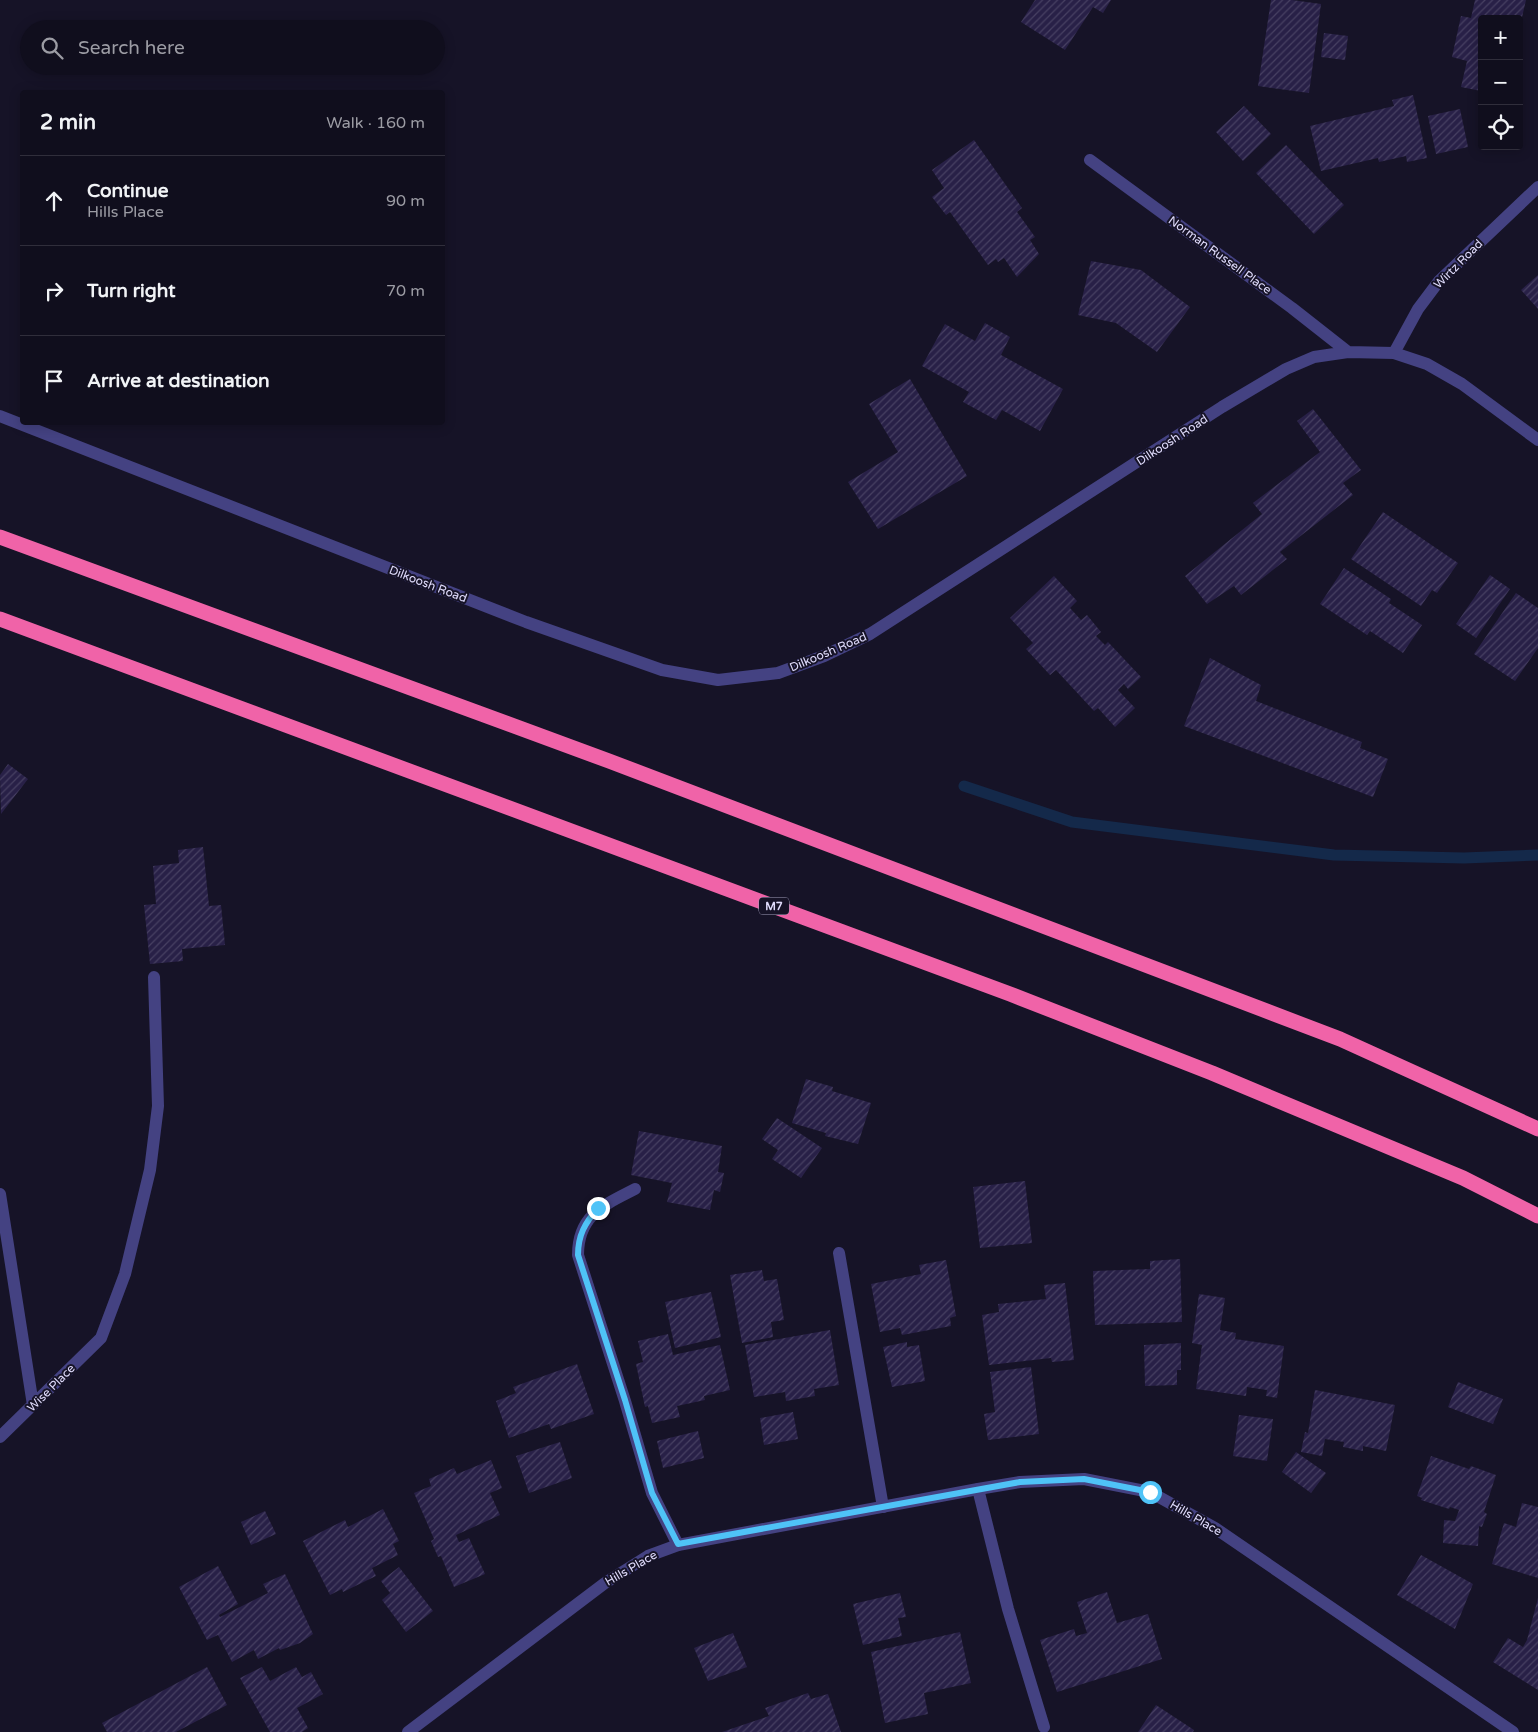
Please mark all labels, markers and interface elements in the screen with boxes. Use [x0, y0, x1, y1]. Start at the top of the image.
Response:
map controls [1478, 15, 1523, 150]
button: + [1478, 15, 1523, 60]
search box [20, 20, 445, 75]
icon: search [38, 34, 66, 62]
text: Search here [78, 37, 185, 59]
button: − [1478, 60, 1523, 105]
button: locate [1478, 105, 1523, 150]
text: 2 min [40, 110, 96, 135]
text: Walk · 160 m [326, 113, 425, 133]
text: Continue [87, 180, 169, 202]
icon: ahead [40, 187, 68, 215]
text: 90 m [386, 191, 425, 211]
text: Hills Place [87, 202, 164, 222]
street label: Norman Russell Place [1166, 213, 1274, 297]
street label: Wirtz Road [1431, 237, 1485, 291]
icon: right [40, 277, 68, 305]
text: Turn right [87, 280, 175, 302]
text: 70 m [386, 281, 425, 301]
icon: arrive [40, 367, 68, 395]
text: Arrive at destination [87, 370, 270, 392]
street label: Dilkoosh Road [1134, 412, 1210, 468]
street label: Dilkoosh Road [387, 563, 469, 605]
street label: Dilkoosh Road [787, 629, 869, 675]
road number: M7 [759, 898, 789, 914]
route end [587, 1197, 610, 1220]
street label: Wise Place [24, 1361, 78, 1415]
route start [1139, 1481, 1162, 1504]
street label: Hills Place [1168, 1498, 1225, 1539]
street label: Hills Place [603, 1547, 660, 1588]

